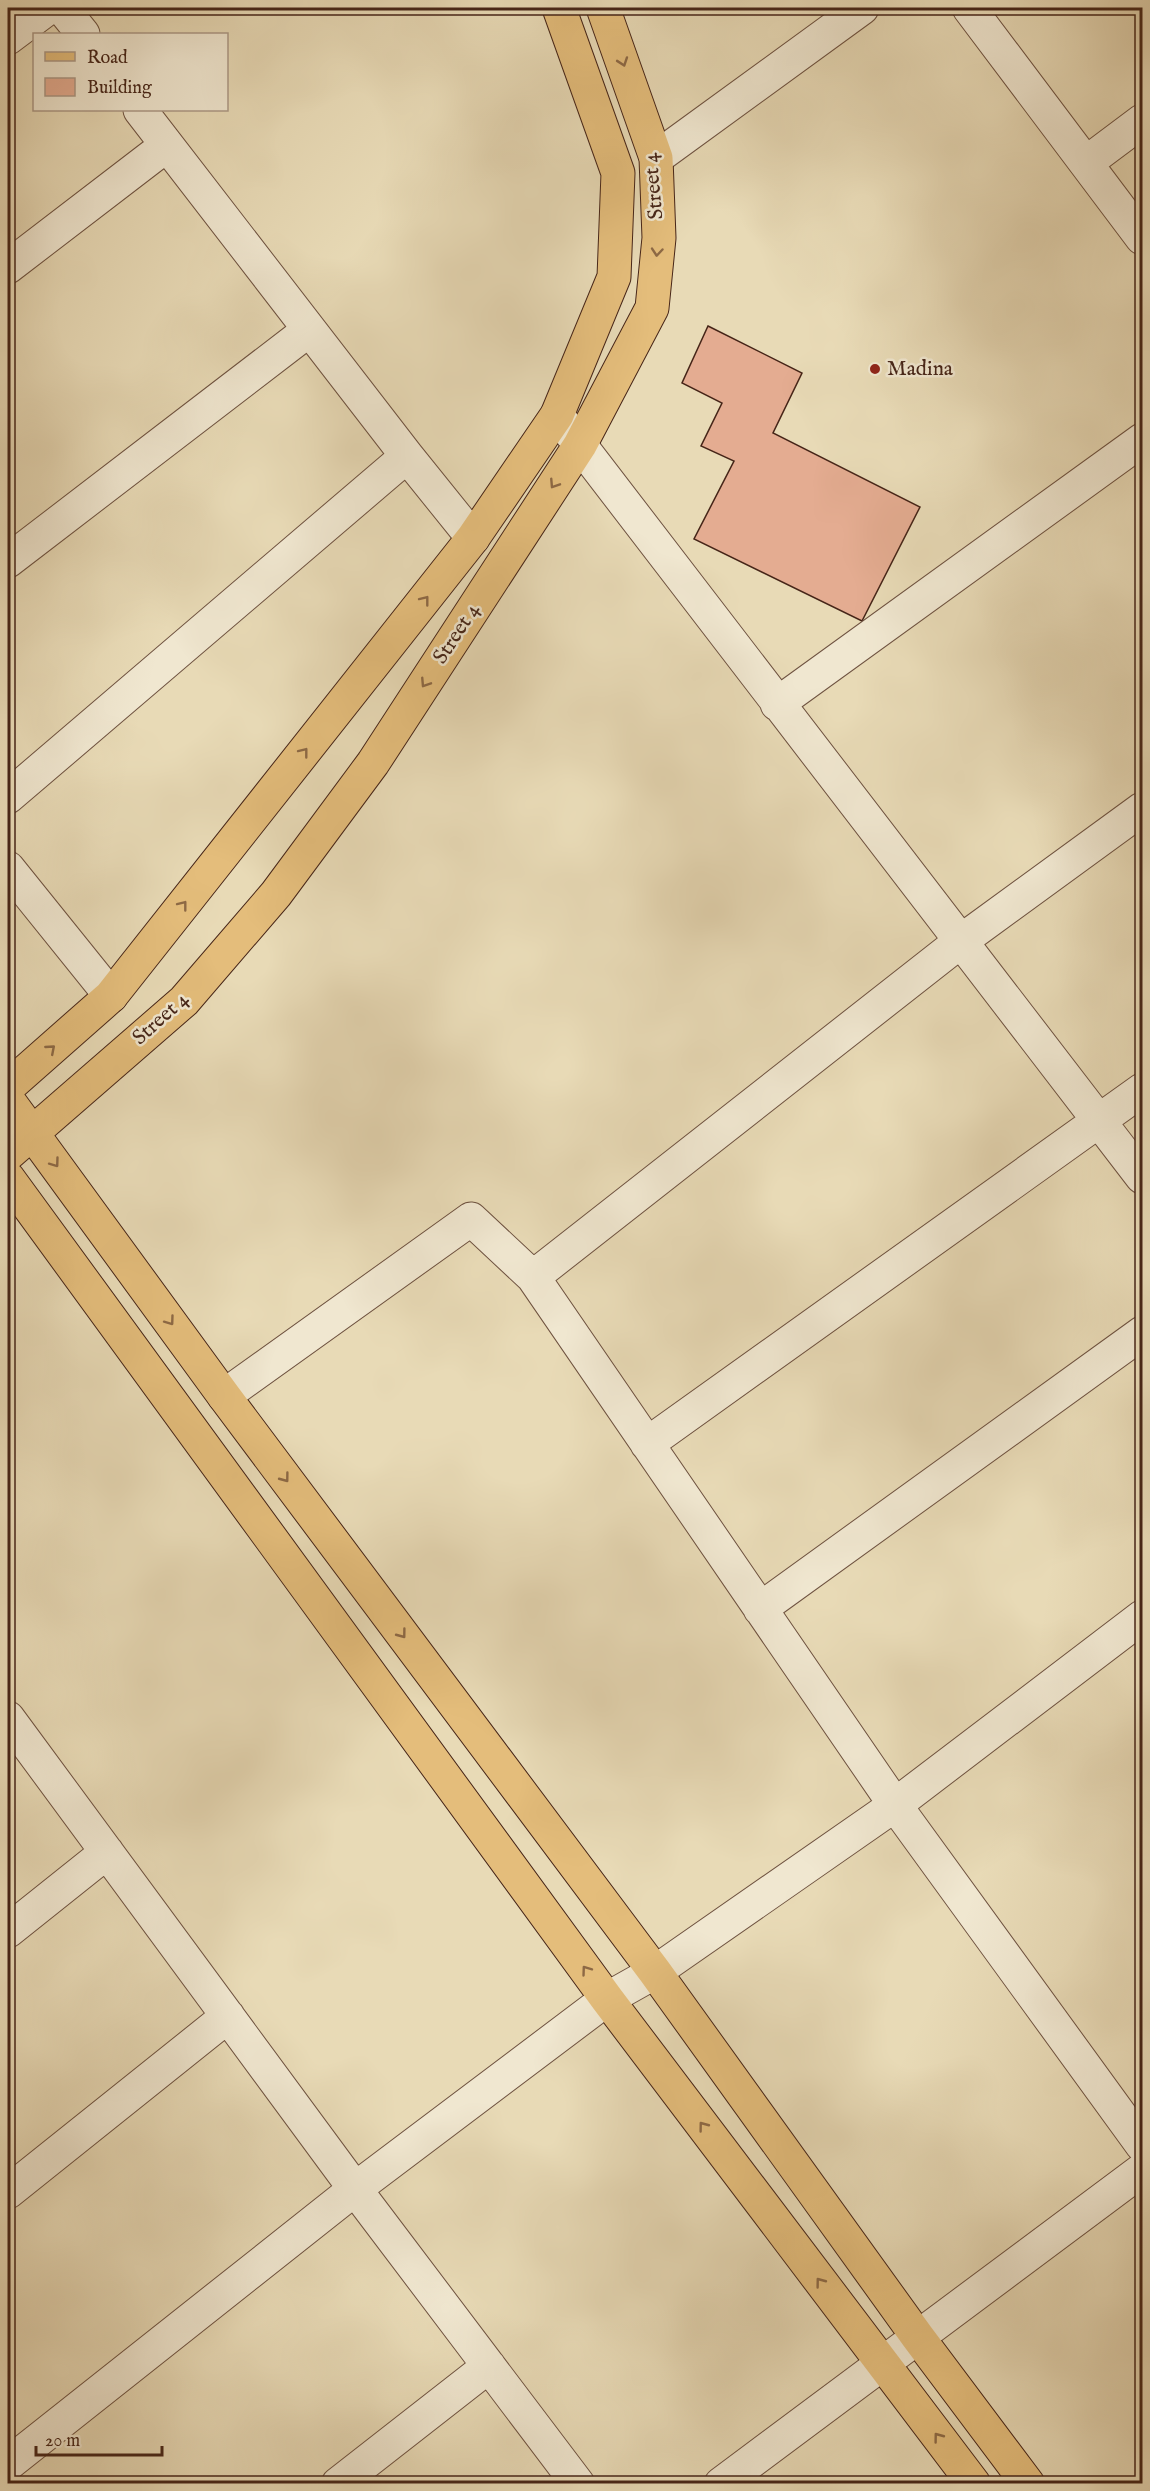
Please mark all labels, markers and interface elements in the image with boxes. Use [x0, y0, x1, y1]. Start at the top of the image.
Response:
legend [33, 33, 228, 111]
text: Road [87, 47, 128, 70]
one-way arrow [616, 57, 629, 67]
text: Building [87, 77, 152, 100]
street label: Street 4 [638, 151, 670, 221]
one-way arrow [651, 247, 664, 256]
place label: Madina [887, 356, 954, 383]
marker: Madina [868, 362, 882, 376]
one-way arrow [550, 478, 562, 488]
one-way arrow [417, 595, 428, 606]
street label: Street 4 [427, 598, 487, 669]
one-way arrow [421, 677, 433, 687]
one-way arrow [296, 748, 307, 759]
one-way arrow [175, 901, 186, 912]
street label: Street 4 [127, 986, 195, 1051]
one-way arrow [44, 1045, 55, 1056]
one-way arrow [48, 1157, 59, 1168]
one-way arrow [162, 1315, 173, 1326]
one-way arrow [278, 1471, 289, 1482]
one-way arrow [395, 1627, 406, 1638]
one-way arrow [582, 1965, 593, 1976]
one-way arrow [699, 2121, 710, 2132]
one-way arrow [817, 2277, 828, 2288]
scale bar [36, 2419, 162, 2457]
text: 20 m [45, 2430, 80, 2453]
one-way arrow [935, 2433, 946, 2444]

